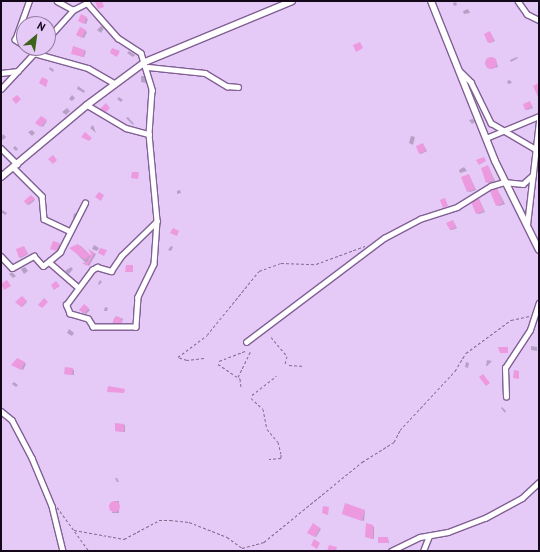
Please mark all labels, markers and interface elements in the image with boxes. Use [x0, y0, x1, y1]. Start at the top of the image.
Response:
north arrow [16, 16, 56, 56]
text: N [35, 18, 48, 34]

